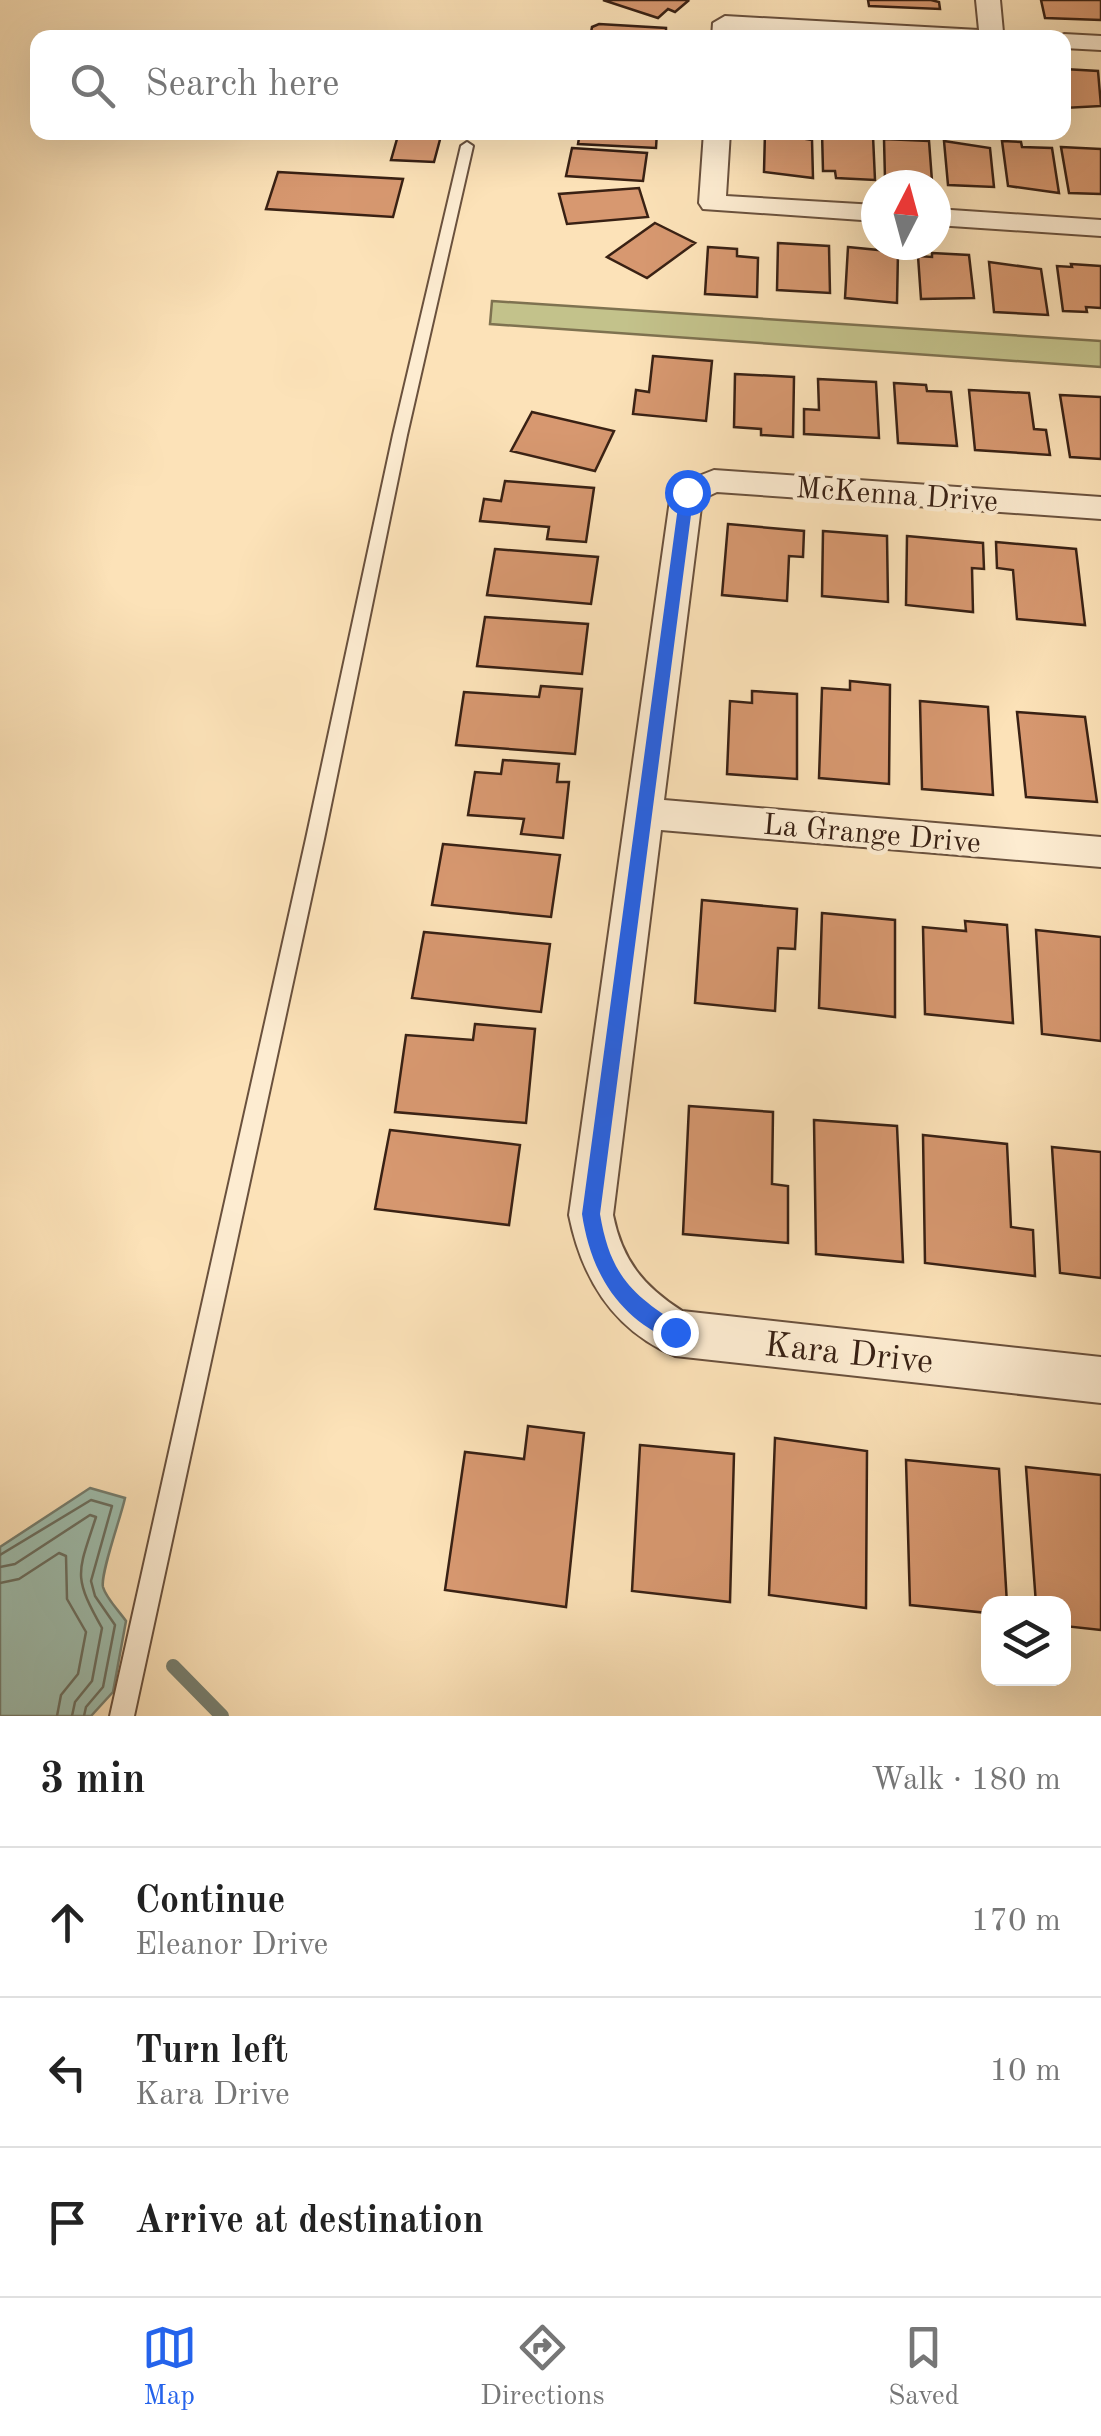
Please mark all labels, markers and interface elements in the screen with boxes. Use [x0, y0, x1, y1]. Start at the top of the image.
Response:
search box [30, 30, 1071, 140]
icon: search [65, 58, 120, 113]
text: Search here [145, 66, 340, 104]
north arrow [861, 170, 951, 260]
route start [665, 470, 711, 516]
street label: McKenna Drive [795, 474, 999, 518]
street label: La Grange Drive [762, 811, 982, 859]
route end [653, 1310, 699, 1356]
street label: Kara Drive [763, 1328, 935, 1381]
map controls [981, 1596, 1071, 1686]
button: layers [981, 1596, 1071, 1686]
text: 3 min [40, 1760, 146, 1802]
text: Walk · 180 m [871, 1765, 1061, 1797]
text: Continue [135, 1883, 285, 1921]
icon: ahead [40, 1895, 95, 1950]
text: 170 m [971, 1906, 1061, 1938]
text: Eleanor Drive [135, 1930, 328, 1962]
text: Turn left [135, 2033, 288, 2071]
icon: left [40, 2045, 95, 2100]
text: 10 m [990, 2056, 1061, 2088]
text: Kara Drive [135, 2080, 290, 2112]
icon: arrive [40, 2195, 95, 2250]
text: Arrive at destination [135, 2203, 484, 2241]
tab: Map [142, 2320, 197, 2415]
tab: Directions [480, 2320, 605, 2415]
tab: Saved [888, 2320, 959, 2415]

